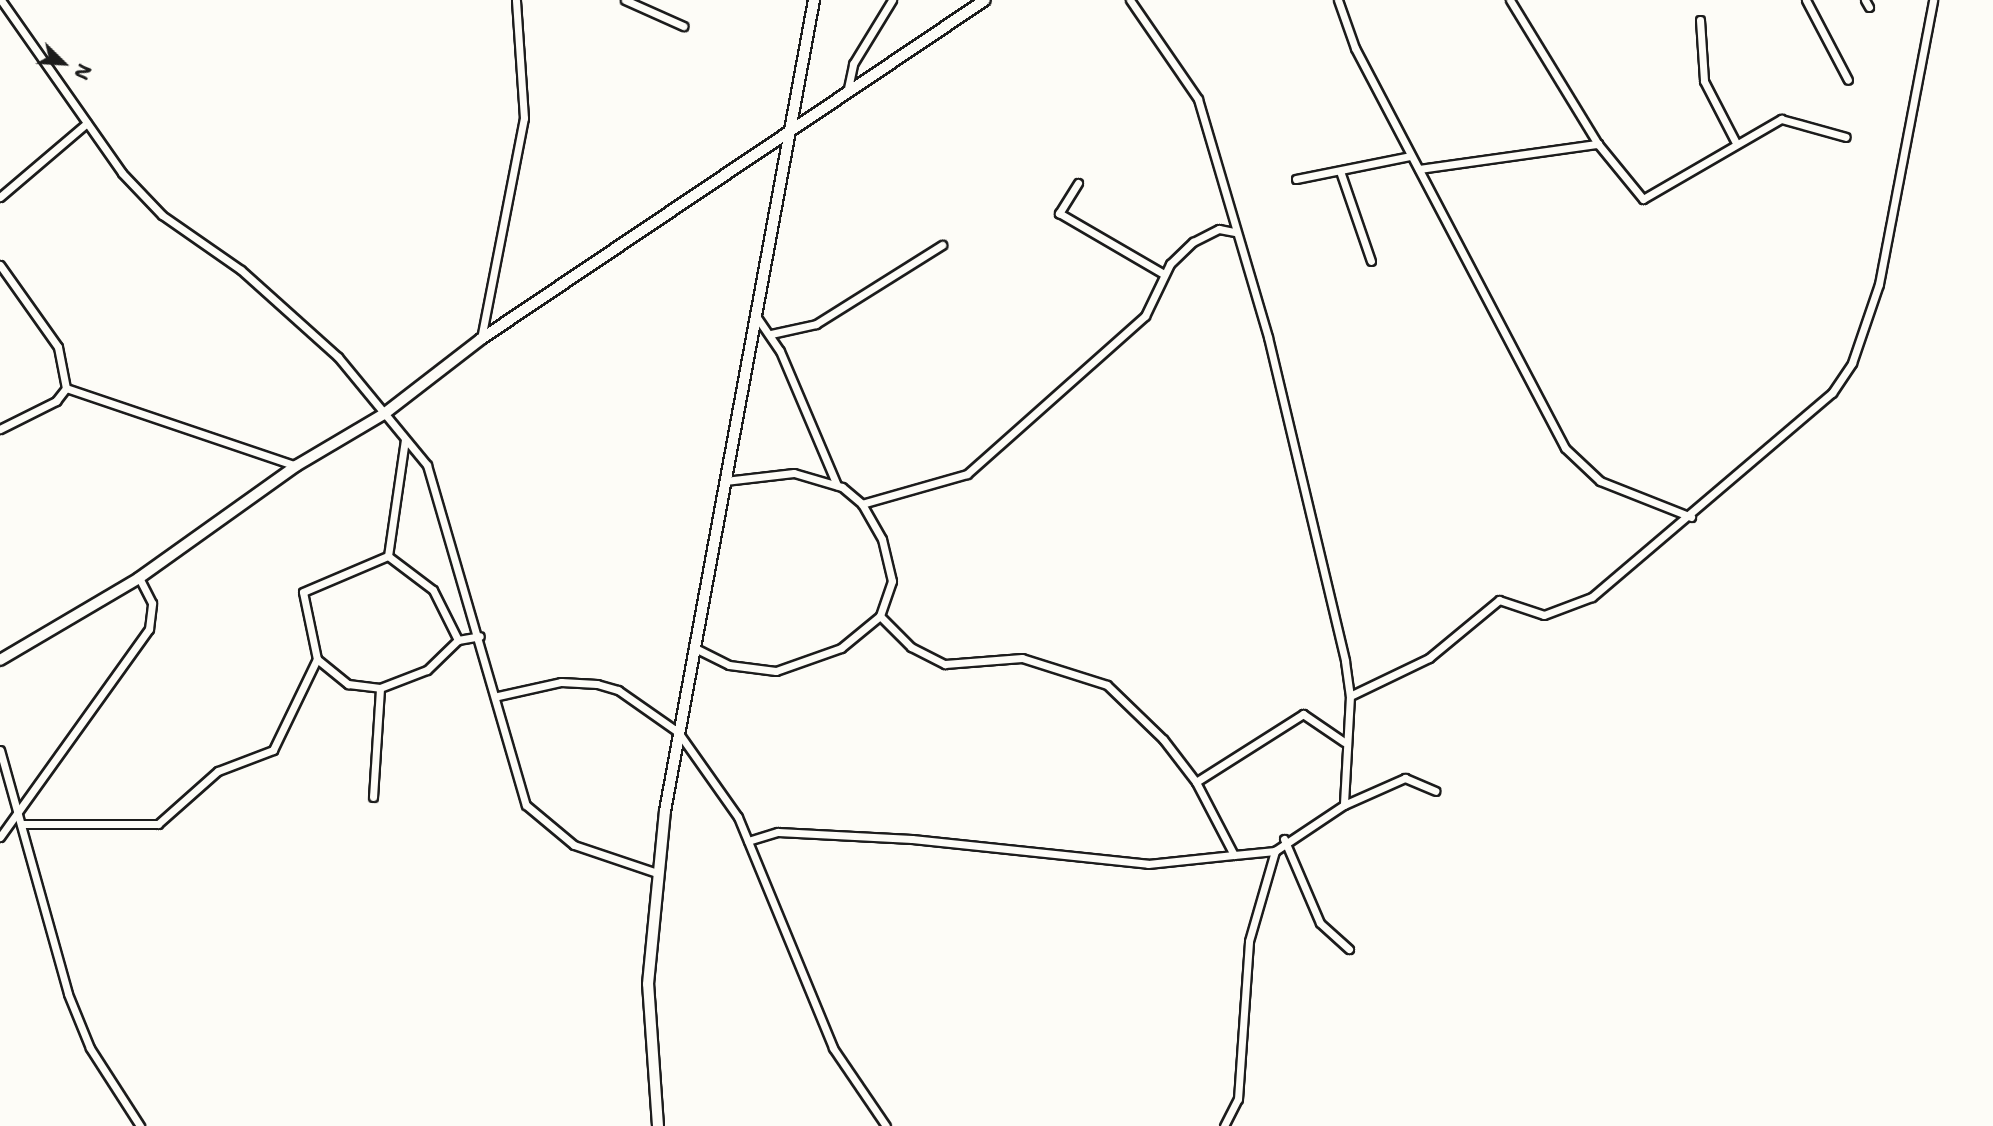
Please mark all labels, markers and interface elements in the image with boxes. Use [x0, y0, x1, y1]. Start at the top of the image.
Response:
north arrow [28, 28, 98, 98]
text: N [68, 60, 97, 84]

